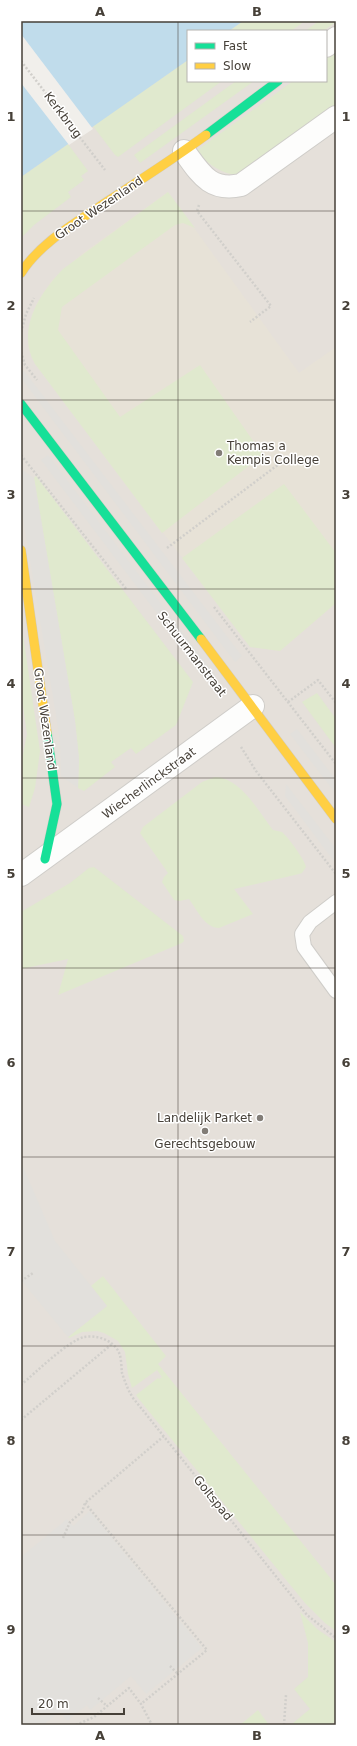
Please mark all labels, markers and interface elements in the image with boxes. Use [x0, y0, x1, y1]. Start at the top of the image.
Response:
text: A [95, 4, 105, 19]
text: B [252, 4, 262, 19]
legend [187, 30, 327, 82]
text: Fast [223, 39, 247, 53]
text: Slow [223, 59, 251, 73]
street label: Kerkbrug [41, 89, 85, 141]
text: 1 [6, 109, 16, 124]
text: 1 [341, 109, 351, 124]
street label: Groot Wezenland [52, 173, 146, 243]
text: 2 [6, 298, 16, 313]
text: 2 [341, 298, 351, 313]
place label: Thomas a Kempis College [226, 439, 319, 467]
marker: Thomas a Kempis College [214, 448, 224, 458]
text: 3 [6, 487, 16, 502]
text: 3 [341, 487, 351, 502]
street label: Schuurmanstraat [155, 609, 230, 699]
street label: Groot Wezenland [31, 667, 59, 771]
text: 4 [6, 676, 16, 691]
text: 4 [341, 676, 351, 691]
street label: Wiecherlinckstraat [100, 744, 199, 822]
text: 5 [6, 866, 16, 881]
text: 5 [341, 866, 351, 881]
text: 6 [6, 1055, 16, 1070]
text: 6 [341, 1055, 351, 1070]
place label: Landelijk Parket [157, 1111, 252, 1125]
marker: Landelijk Parket [255, 1113, 265, 1123]
marker: Gerechtsgebouw [200, 1126, 210, 1136]
place label: Gerechtsgebouw [154, 1137, 256, 1151]
text: 7 [6, 1244, 16, 1259]
text: 7 [341, 1244, 351, 1259]
text: 8 [6, 1433, 16, 1448]
text: 8 [341, 1433, 351, 1448]
street label: Goltspad [191, 1473, 235, 1523]
text: 9 [6, 1622, 16, 1637]
text: 9 [341, 1622, 351, 1637]
scale bar [32, 1690, 124, 1716]
text: 20 m [38, 1697, 69, 1711]
text: A [95, 1728, 105, 1743]
text: B [252, 1728, 262, 1743]

